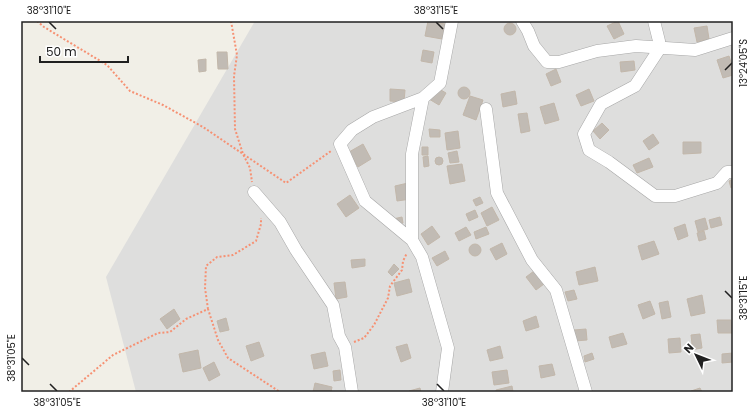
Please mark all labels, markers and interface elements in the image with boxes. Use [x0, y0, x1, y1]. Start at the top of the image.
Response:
text: 38°31'10"E [27, 3, 71, 18]
text: 38°31'15"E [414, 3, 458, 18]
scale bar [40, 38, 128, 64]
text: 13°24'05"S [736, 39, 751, 87]
text: 50 m [46, 43, 77, 60]
text: 38°31'15"E [736, 276, 751, 320]
text: 38°31'05"E [4, 334, 19, 382]
north arrow [676, 335, 716, 375]
text: N [680, 340, 697, 357]
text: 38°31'05"E [33, 395, 81, 410]
text: 38°31'10"E [422, 395, 466, 410]

